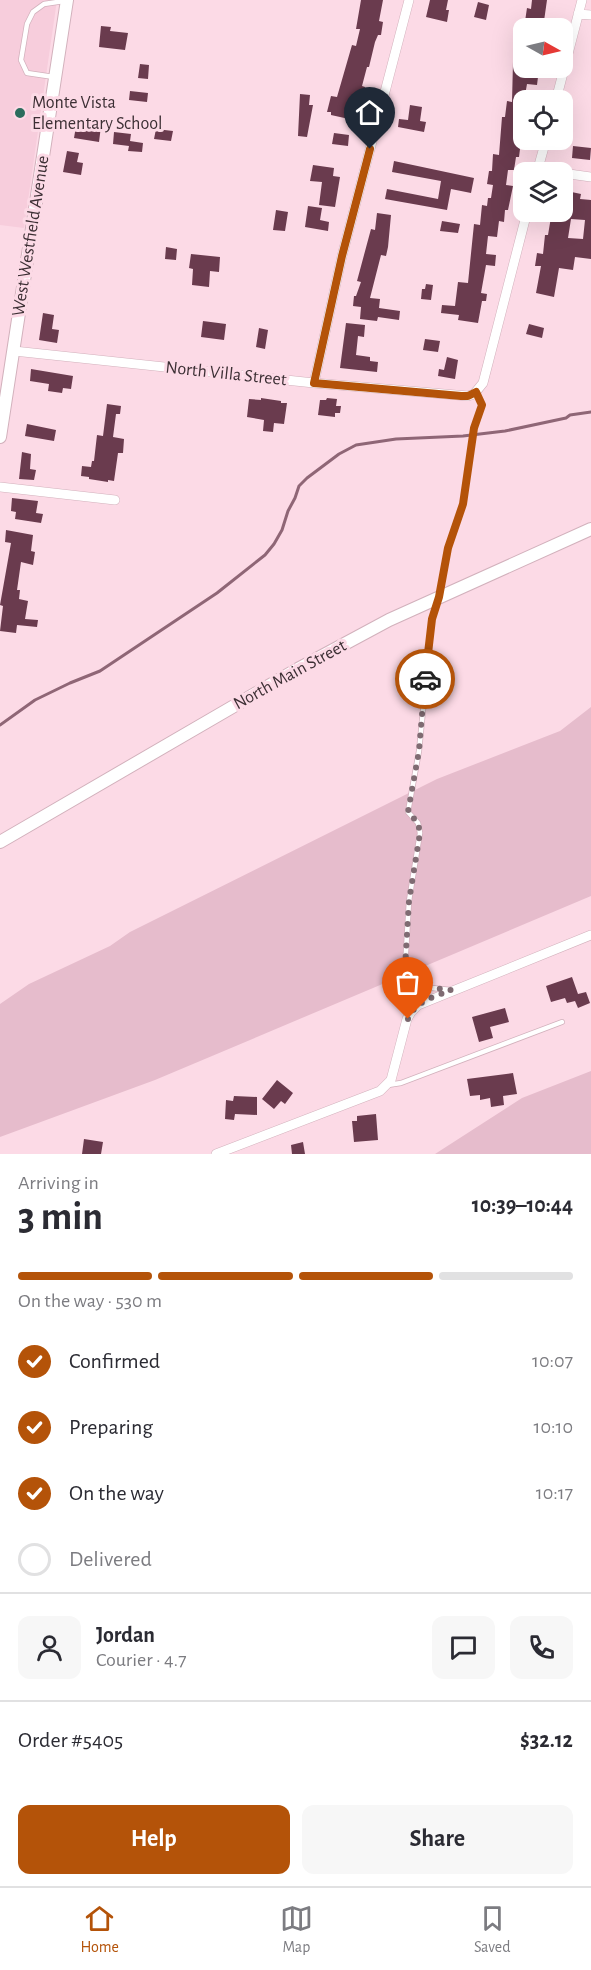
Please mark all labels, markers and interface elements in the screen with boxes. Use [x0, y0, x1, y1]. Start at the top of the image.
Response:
north arrow [513, 18, 573, 78]
map controls [513, 18, 573, 222]
pin [344, 87, 395, 149]
button: locate [513, 90, 573, 150]
place label: Monte Vista Elementary School [32, 94, 163, 133]
icon: home [353, 96, 386, 129]
marker: Monte Vista Elementary School [13, 106, 27, 120]
street label: West Westfield Avenue [9, 154, 53, 318]
button: layers [513, 162, 573, 222]
street label: North Villa Street [165, 359, 288, 389]
street label: North Main Street [231, 637, 350, 713]
courier [395, 649, 455, 709]
icon: car [409, 663, 442, 696]
pin [382, 957, 433, 1019]
icon: bag [391, 966, 424, 999]
text: Arriving in [18, 1173, 99, 1193]
text: 10:39–10:44 [472, 1194, 573, 1216]
text: 3 min [18, 1198, 103, 1237]
text: On the way · 530 m [18, 1291, 162, 1311]
icon: check [18, 1345, 51, 1378]
text: Confirmed [69, 1350, 160, 1372]
text: 10:07 [532, 1351, 573, 1371]
icon: check [18, 1411, 51, 1444]
text: Preparing [69, 1416, 153, 1438]
text: 10:10 [534, 1417, 573, 1437]
icon: check [18, 1477, 51, 1510]
text: On the way [69, 1482, 164, 1504]
text: 10:17 [536, 1483, 573, 1503]
text: Delivered [69, 1548, 152, 1570]
button: person [18, 1616, 81, 1679]
button: chat [432, 1616, 495, 1679]
button: phone [510, 1616, 573, 1679]
text: Jordan [96, 1624, 155, 1646]
text: Courier · 4.7 [96, 1650, 187, 1670]
text: Order #5405 [18, 1729, 123, 1751]
text: $32.12 [520, 1729, 573, 1751]
button: Help [18, 1805, 290, 1874]
button: Share [302, 1805, 573, 1874]
tab: Home [80, 1902, 119, 1957]
tab: Map [280, 1902, 313, 1957]
tab: Saved [474, 1902, 511, 1957]

